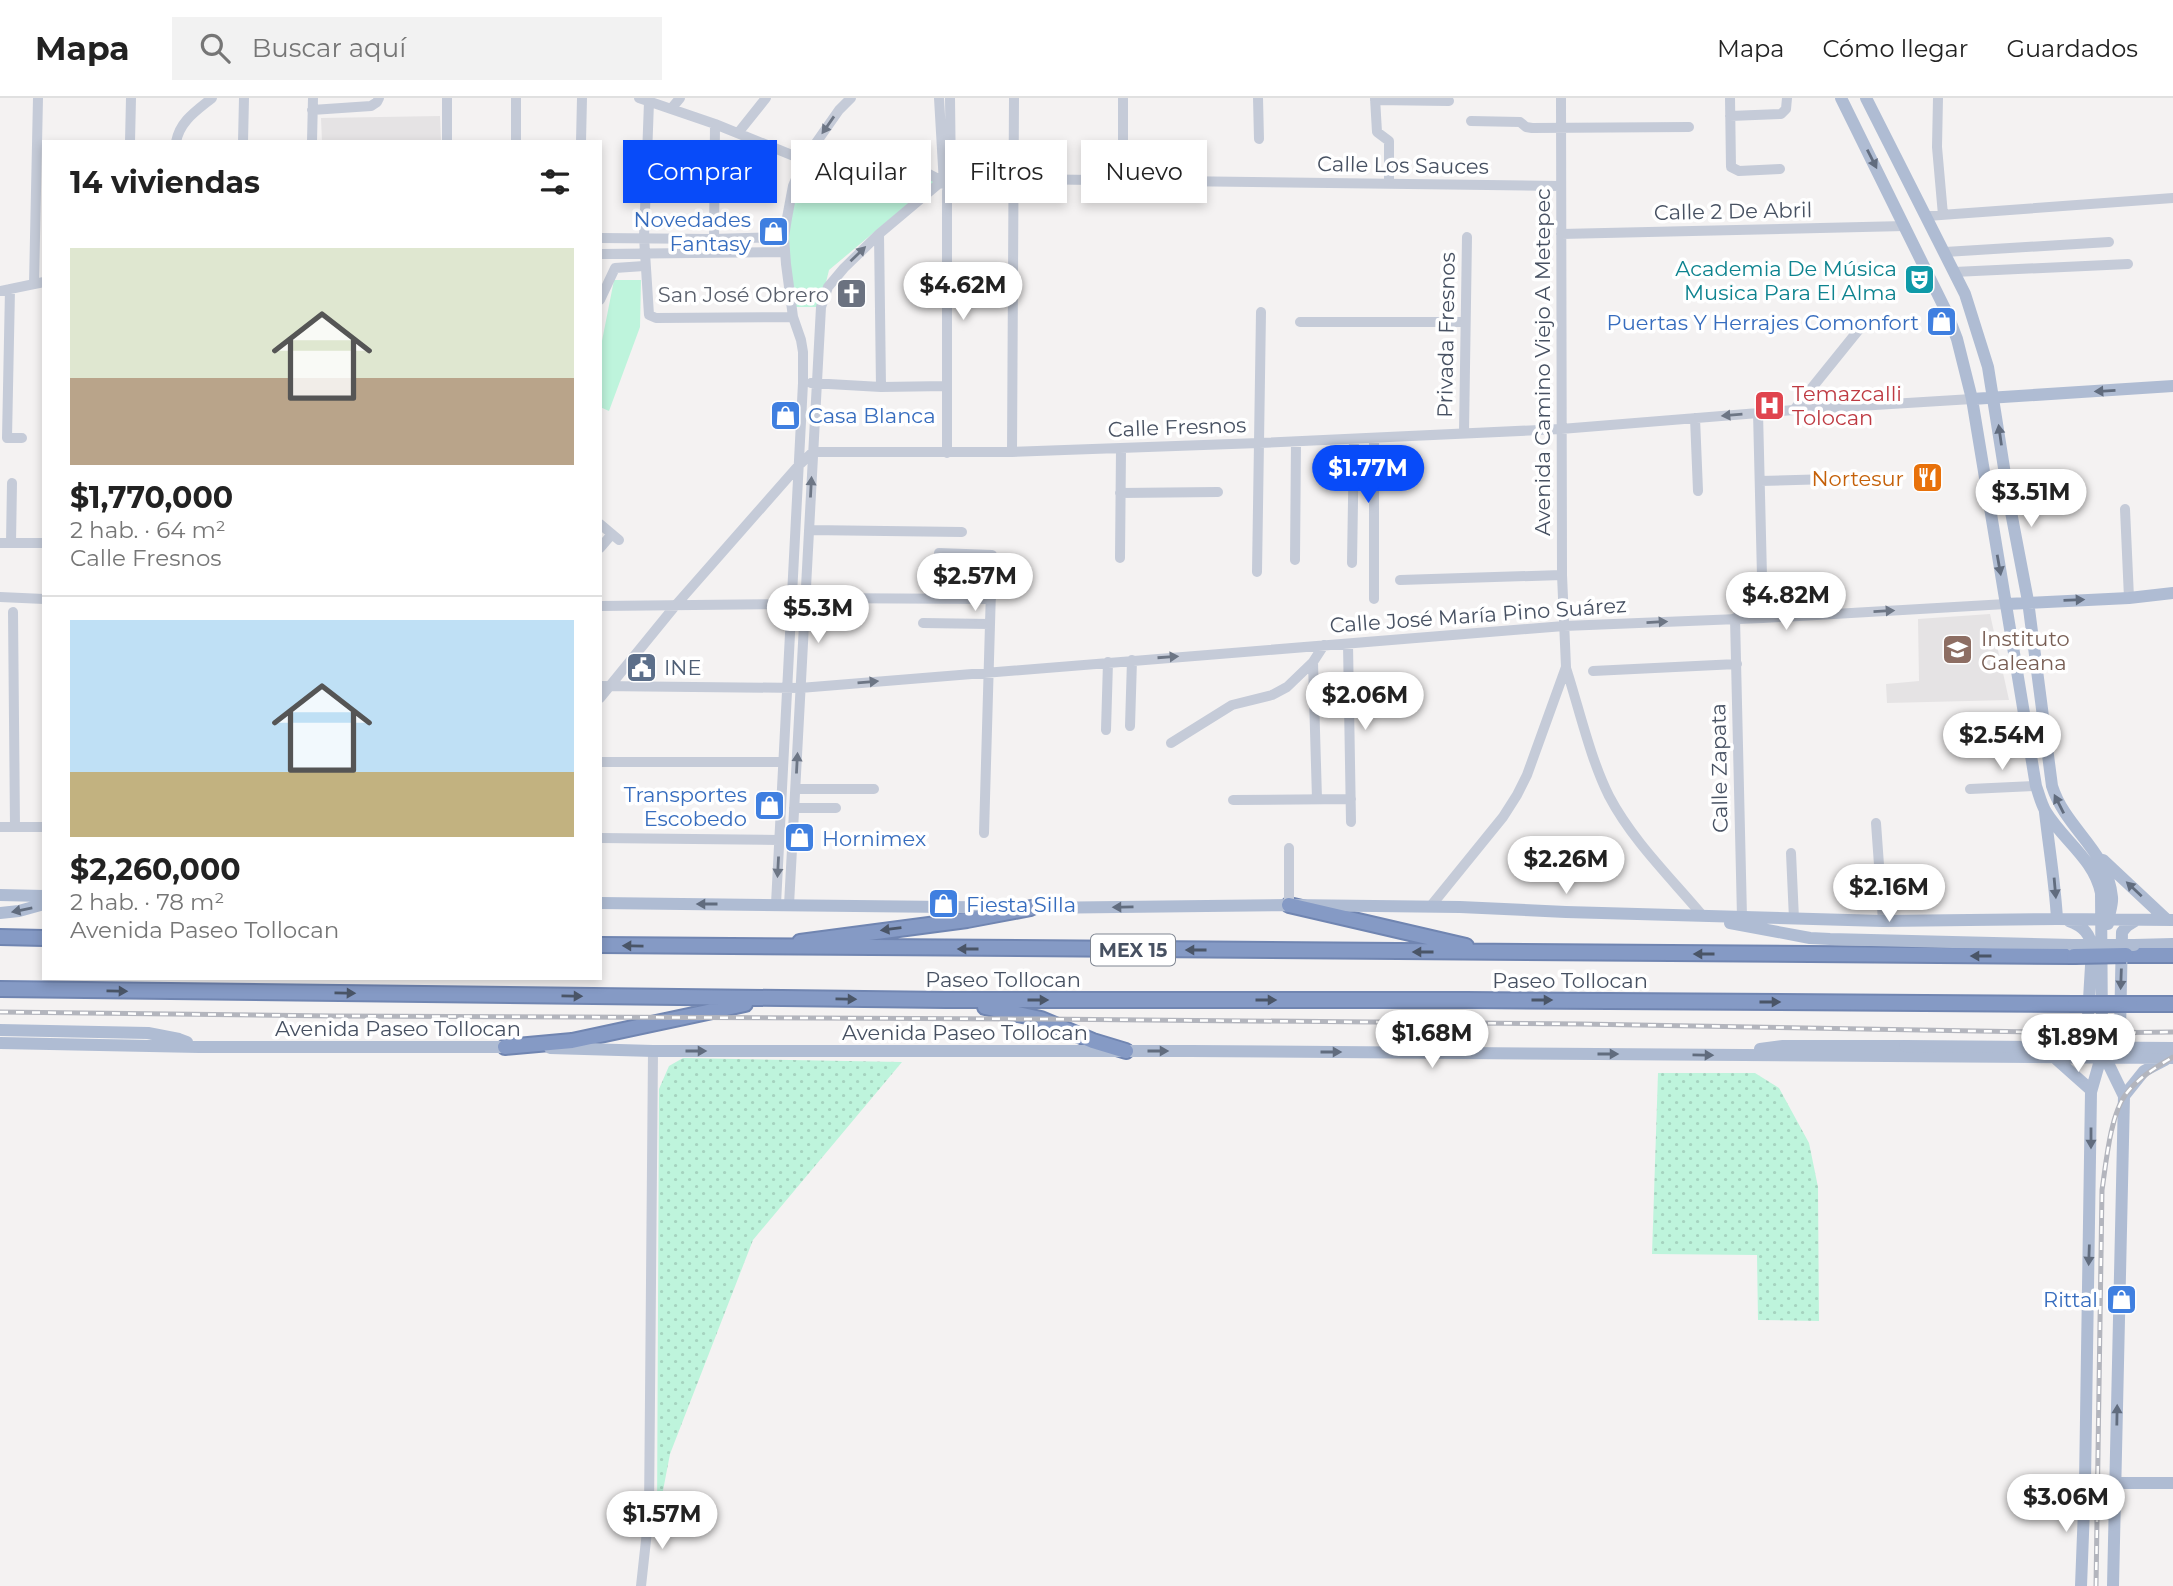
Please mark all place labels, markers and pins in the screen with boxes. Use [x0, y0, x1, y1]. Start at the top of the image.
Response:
place label: Novedades Fantasy [634, 207, 752, 256]
shop icon: Novedades Fantasy [757, 214, 791, 248]
place label: Academia De Música Musica Para El Alma [1675, 256, 1897, 305]
pin: $4.62M [906, 262, 1020, 322]
theatre icon: Academia De Música Musica Para El Alma [1903, 263, 1937, 297]
church icon: San José Obrero [835, 277, 869, 311]
place label: San José Obrero [658, 282, 829, 307]
shop icon: Puertas Y Herrajes Comonfort [1925, 305, 1959, 339]
place label: Puertas Y Herrajes Comonfort [1607, 310, 1919, 335]
place label: Temazcalli Tolocan [1792, 381, 1902, 430]
hospital icon: Temazcalli Tolocan [1752, 388, 1786, 422]
shop icon: Casa Blanca [768, 398, 802, 432]
place label: Casa Blanca [808, 403, 936, 428]
pin: $1.77M [1311, 446, 1425, 505]
restaurant icon: Nortesur [1910, 461, 1944, 495]
place label: Nortesur [1811, 466, 1904, 491]
pin: $3.51M [1974, 470, 2088, 529]
pin: $2.57M [918, 554, 1032, 613]
pin: $4.82M [1729, 573, 1843, 632]
pin: $5.3M [769, 586, 867, 645]
place label: Instituto Galeana [1981, 626, 2070, 675]
school or university icon: Instituto Galeana [1941, 633, 1975, 667]
public building icon: INE [624, 650, 658, 684]
place label: INE [664, 655, 701, 680]
pin: $2.06M [1308, 672, 1422, 732]
pin: $2.54M [1945, 712, 2059, 772]
place label: Transportes Escobedo [624, 782, 747, 831]
shop icon: Transportes Escobedo [753, 789, 787, 823]
shop icon: Hornimex [782, 821, 816, 855]
place label: Hornimex [822, 826, 926, 851]
pin: $2.26M [1509, 836, 1623, 896]
pin: $2.16M [1832, 864, 1946, 924]
shop icon: Fiesta Silla [926, 887, 960, 921]
place label: Fiesta Silla [966, 892, 1076, 917]
pin: $1.68M [1375, 1010, 1489, 1070]
pin: $1.89M [2021, 1014, 2135, 1074]
shop icon: Rittal [2104, 1282, 2138, 1316]
place label: Rittal [2043, 1287, 2098, 1312]
pin: $3.06M [2009, 1474, 2123, 1534]
pin: $1.57M [605, 1492, 719, 1551]

